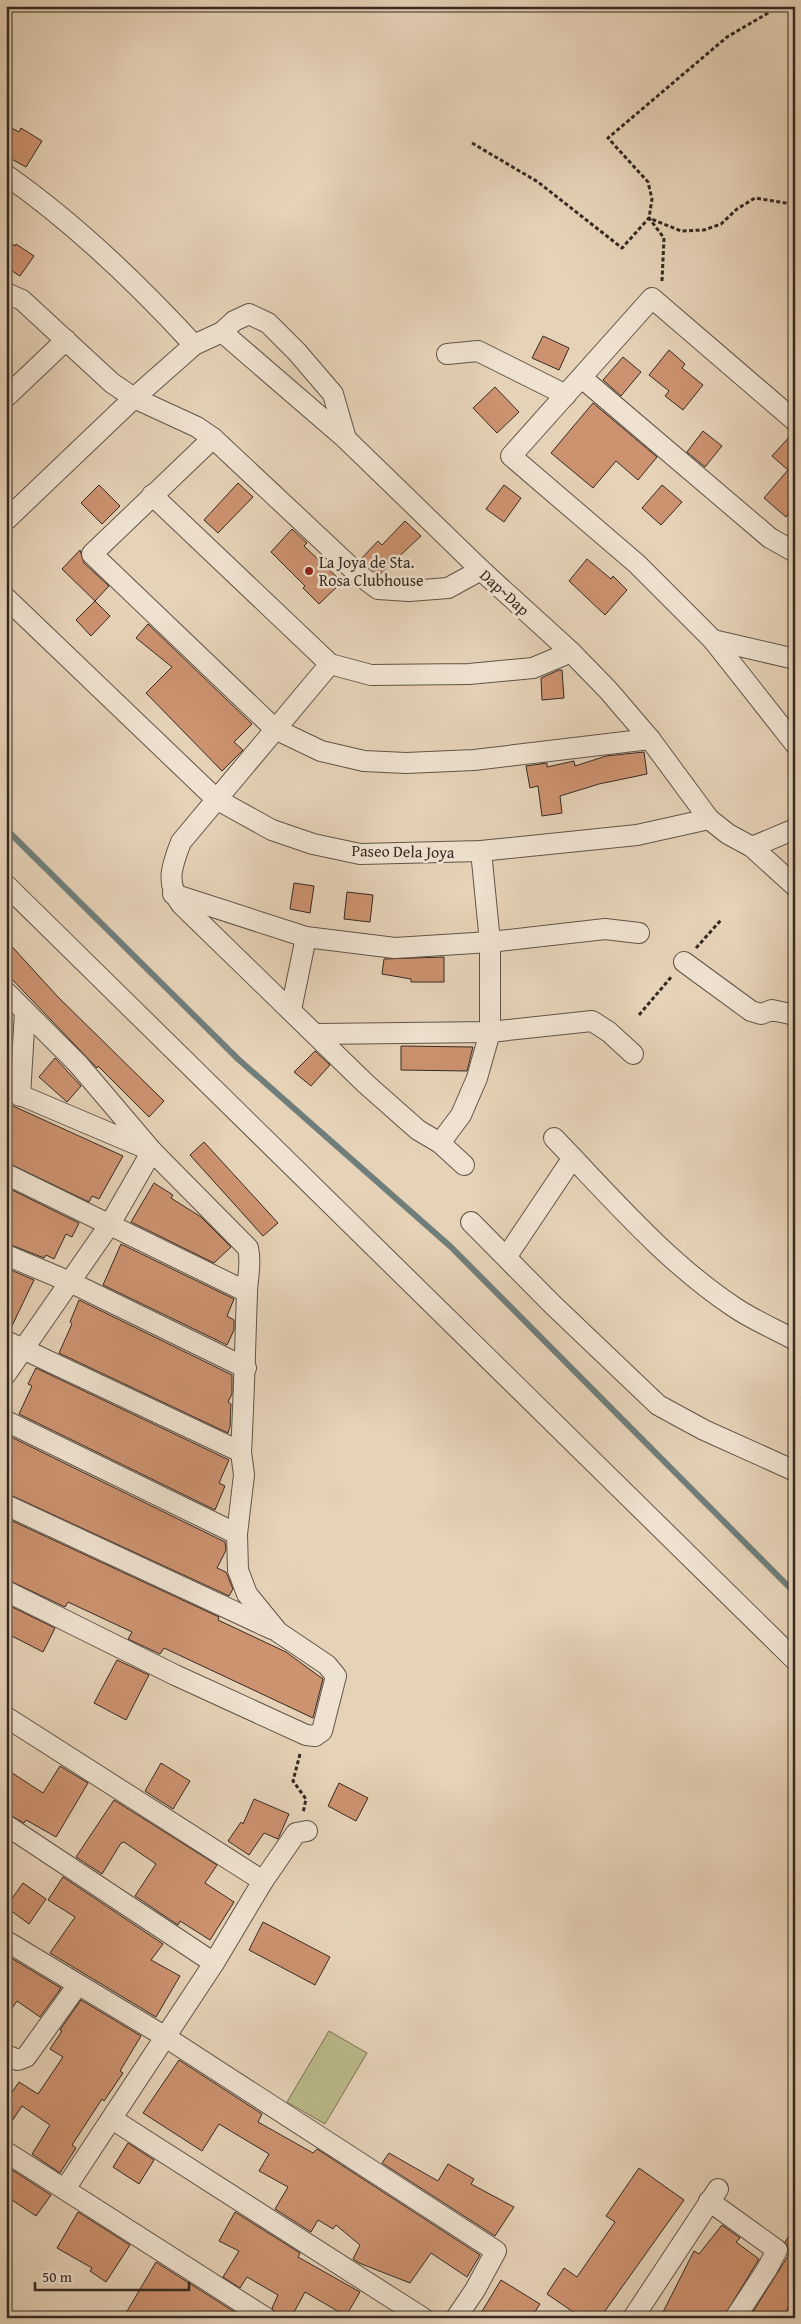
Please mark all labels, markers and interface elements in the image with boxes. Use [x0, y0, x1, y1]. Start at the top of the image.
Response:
place label: La Joya de Sta. Rosa Clubhouse [319, 550, 424, 592]
street label: Dap~Dap [475, 563, 535, 621]
marker: La Joya de Sta. Rosa Clubhouse [303, 565, 315, 577]
street label: Paseo Dela Joya [351, 838, 455, 864]
scale bar [35, 2259, 189, 2291]
text: 50 m [42, 2266, 73, 2287]

